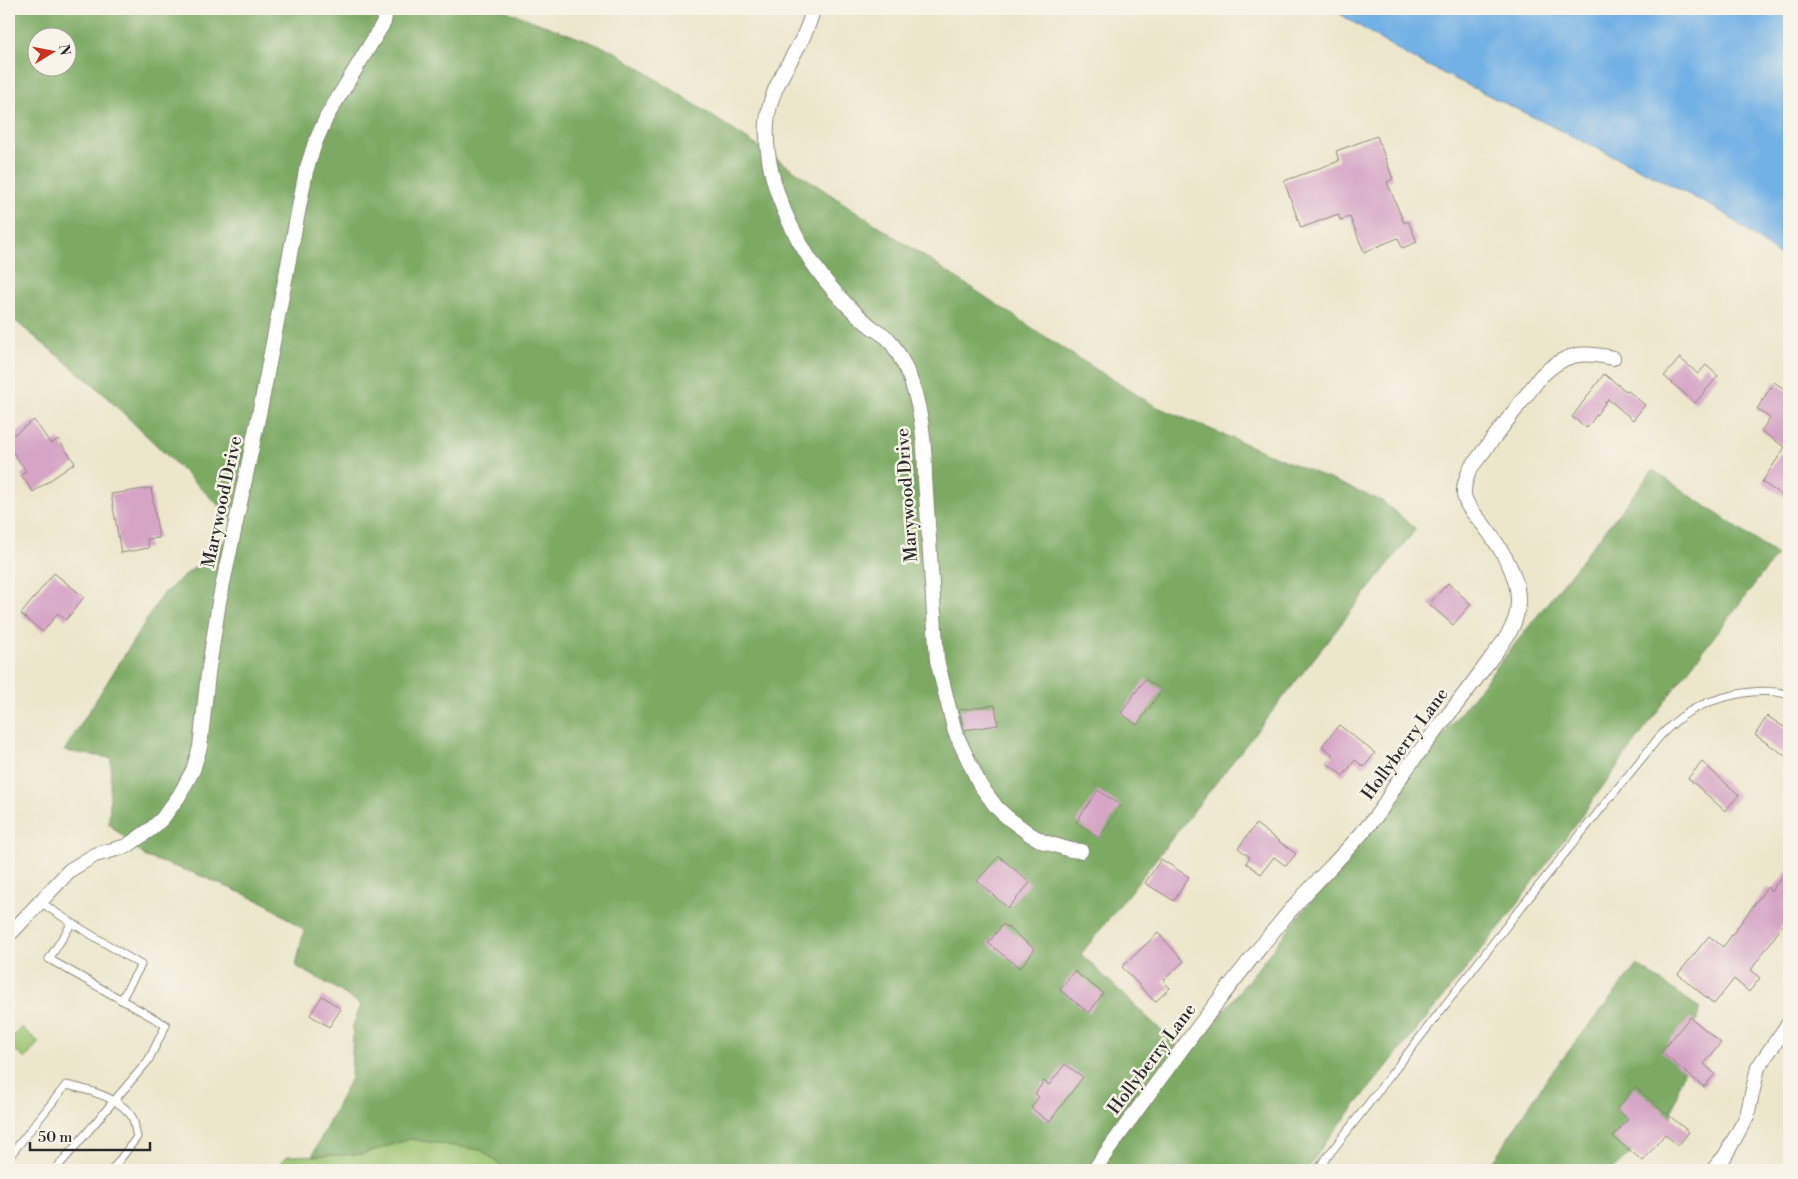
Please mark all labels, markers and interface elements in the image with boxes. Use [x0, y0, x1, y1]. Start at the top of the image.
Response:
north arrow [28, 28, 78, 78]
text: N [54, 43, 74, 57]
street label: Marywood Drive [891, 427, 923, 563]
street label: Marywood Drive [197, 434, 247, 570]
street label: Hollyberry Lane [1357, 683, 1453, 805]
street label: Hollyberry Lane [1103, 999, 1201, 1119]
scale bar [30, 1119, 150, 1151]
text: 50 m [38, 1128, 72, 1147]

